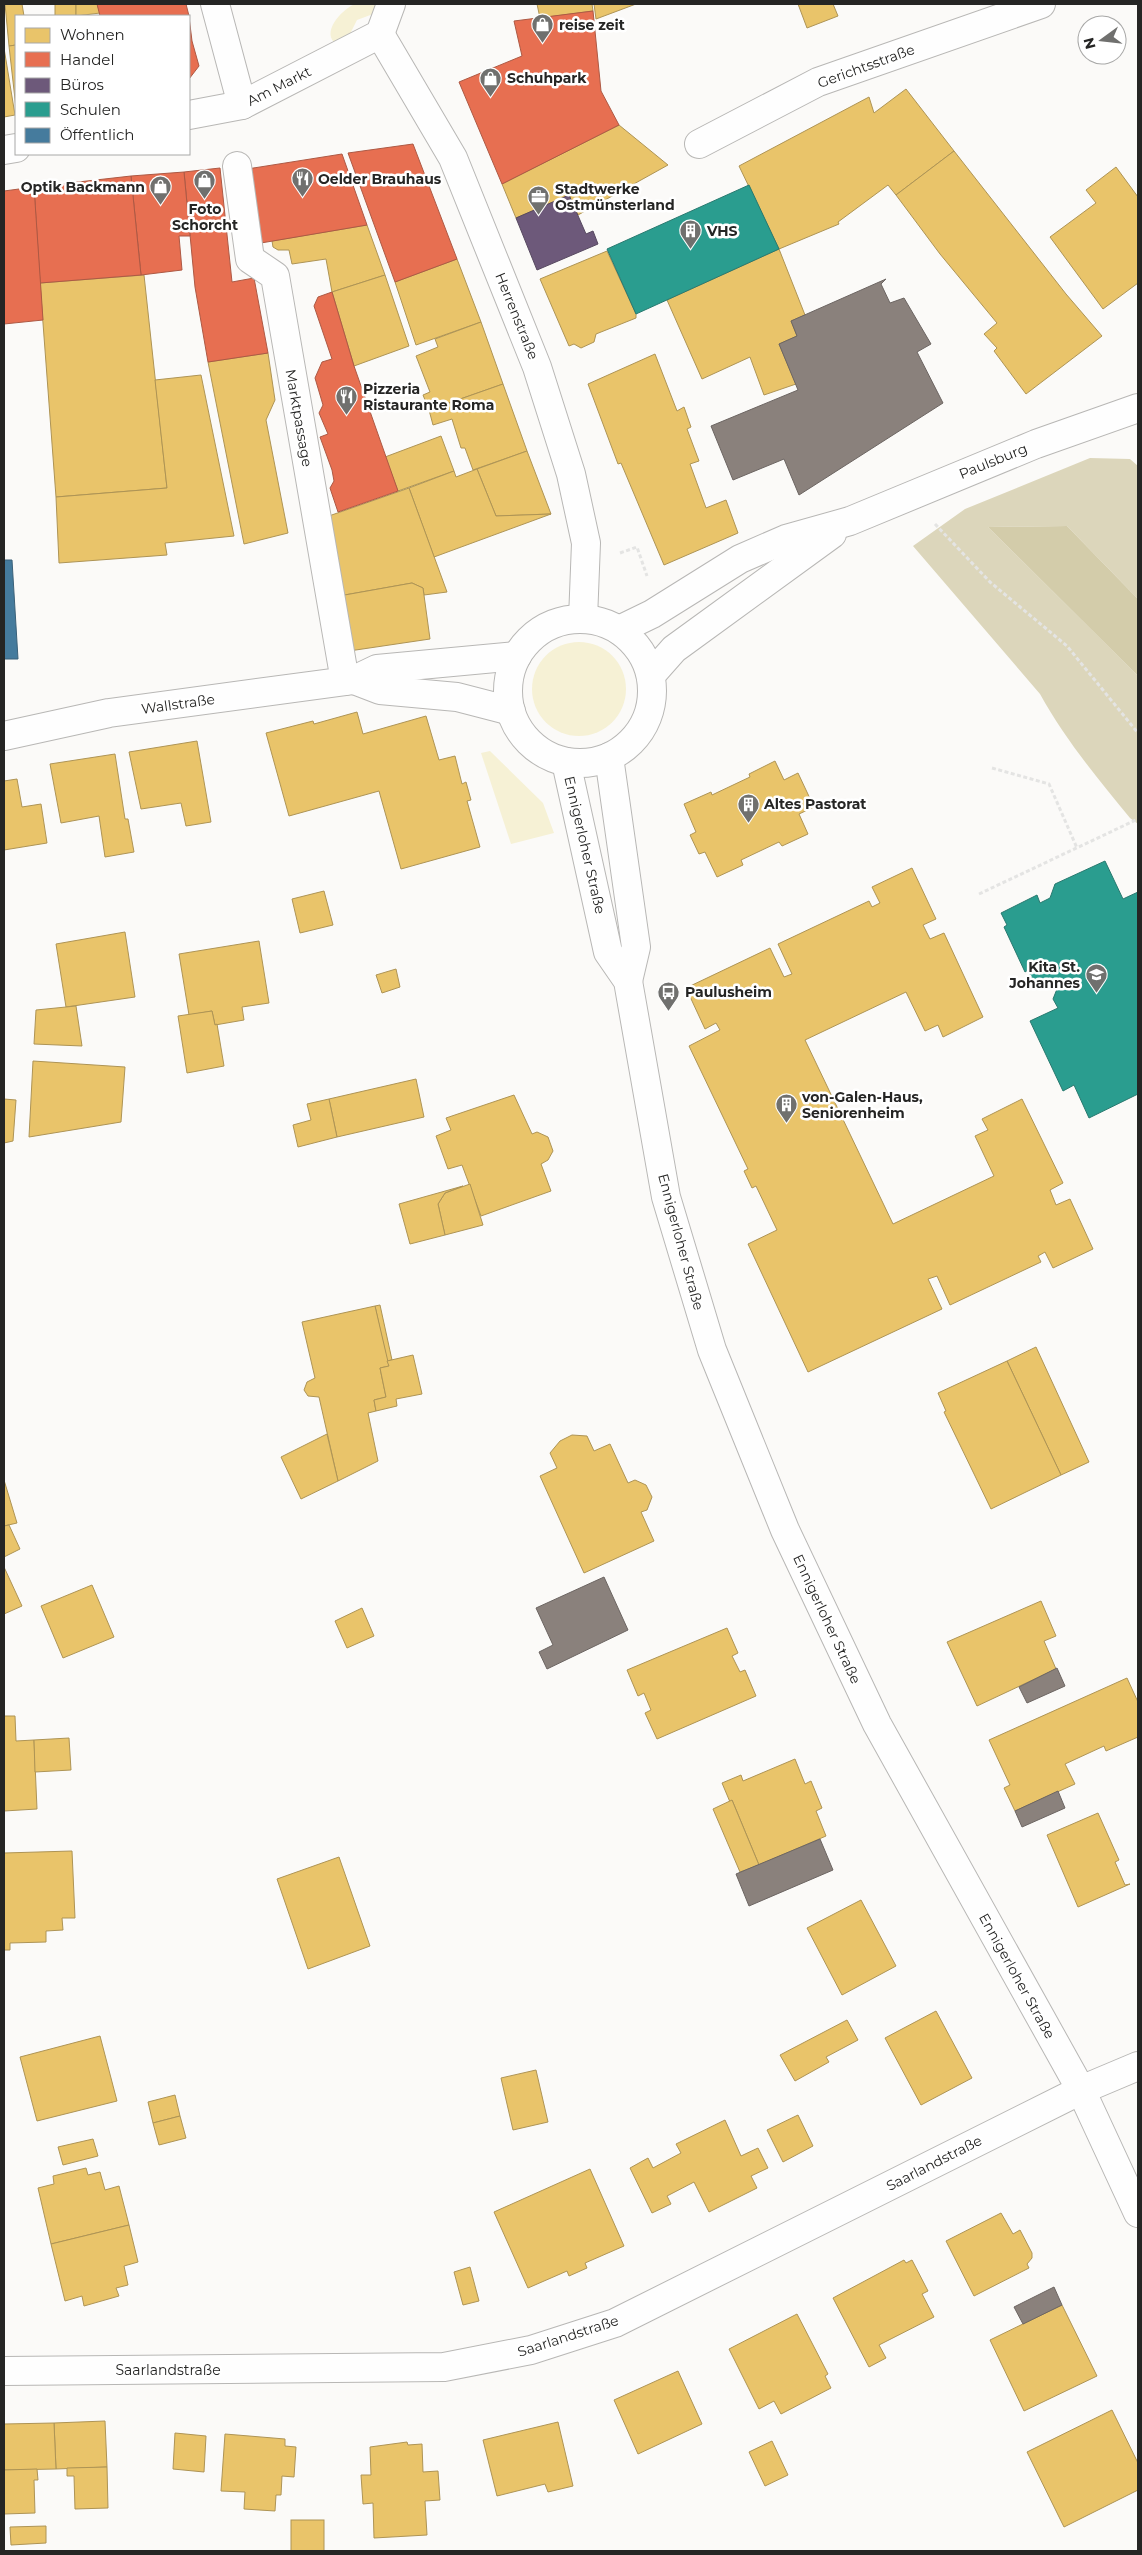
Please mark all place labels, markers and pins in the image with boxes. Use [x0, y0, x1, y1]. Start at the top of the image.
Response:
shop icon: reise zeit [531, 13, 555, 44]
place label: reise zeit [559, 16, 625, 34]
shop icon: Schuhpark [479, 66, 503, 97]
place label: Schuhpark [507, 69, 587, 87]
restaurant icon: Oelder Brauhaus [290, 167, 314, 198]
shop icon: Foto Schorcht [193, 169, 217, 200]
place label: Oelder Brauhaus [318, 170, 442, 188]
shop icon: Optik Backmann [149, 175, 173, 206]
place label: Optik Backmann [21, 178, 145, 196]
place label: Stadtwerke Ostmünsterland [555, 180, 675, 214]
office icon: Stadtwerke Ostmünsterland [527, 185, 551, 216]
place label: Foto Schorcht [172, 200, 238, 234]
building icon: VHS [679, 219, 703, 250]
place label: VHS [706, 222, 738, 240]
place label: Pizzeria Ristaurante Roma [363, 380, 494, 414]
restaurant icon: Pizzeria Ristaurante Roma [335, 385, 359, 416]
building icon: Altes Pastorat [736, 792, 760, 823]
place label: Altes Pastorat [763, 795, 866, 813]
place label: Kita St. Johannes [1008, 958, 1081, 992]
school or university icon: Kita St. Johannes [1084, 963, 1108, 994]
bus stop icon: Paulusheim [657, 980, 681, 1011]
place label: Paulusheim [685, 983, 772, 1001]
place label: von-Galen-Haus, Seniorenheim [801, 1088, 923, 1122]
building icon: von-Galen-Haus, Seniorenheim [774, 1093, 798, 1124]

